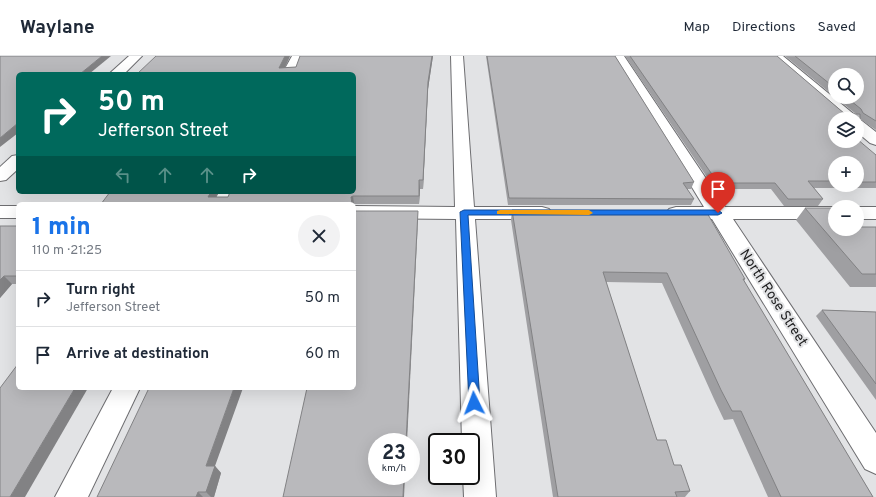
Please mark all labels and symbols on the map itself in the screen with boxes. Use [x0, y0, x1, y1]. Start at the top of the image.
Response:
pin [701, 172, 735, 213]
street label: North Rose Street [735, 246, 811, 350]
position arrow [453, 382, 495, 424]
speed limit sign: 30 [428, 433, 480, 485]

